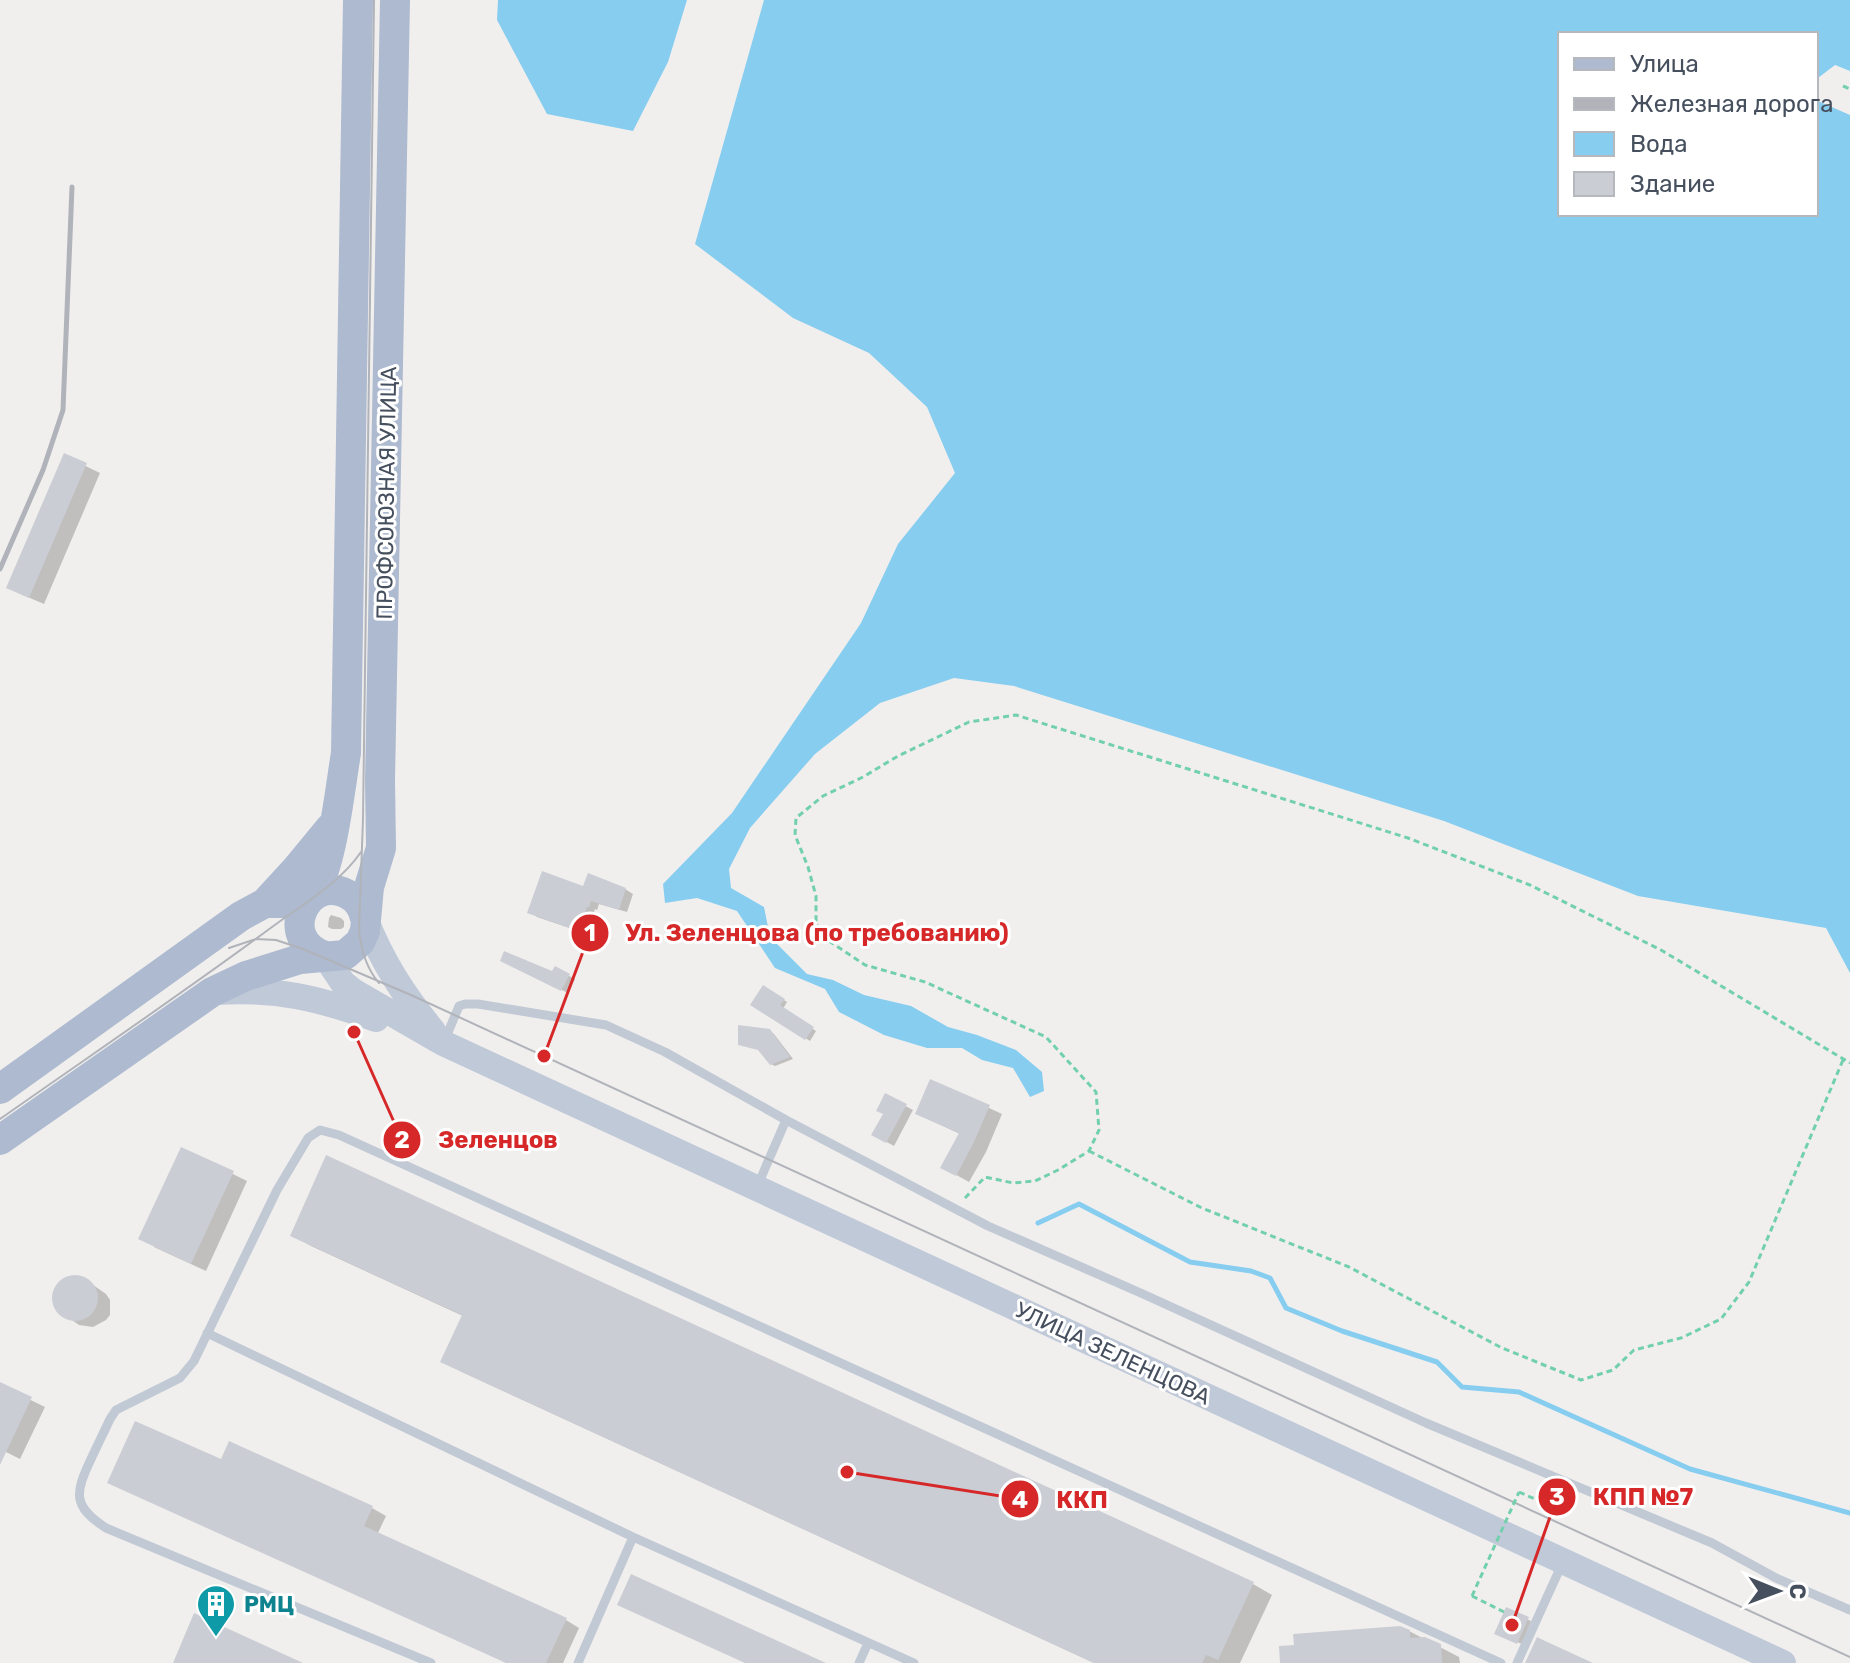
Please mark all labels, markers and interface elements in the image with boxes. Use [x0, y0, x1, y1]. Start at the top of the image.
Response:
legend [1558, 32, 1818, 216]
text: Улица [1630, 50, 1699, 78]
text: Железная дорога [1630, 90, 1833, 118]
text: Вода [1630, 130, 1687, 158]
text: Здание [1630, 170, 1715, 198]
street label: ПРОФСОЮЗНАЯ УЛИЦА [371, 366, 402, 620]
callout: Ул. Зеленцова (по требованию) [570, 909, 1025, 957]
text: 1 [584, 919, 596, 947]
text: Ул. Зеленцова (по требованию) [625, 919, 1009, 947]
callout: Зеленцов [382, 1116, 574, 1164]
text: 2 [394, 1126, 410, 1154]
text: Зеленцов [438, 1126, 558, 1154]
street label: УЛИЦА ЗЕЛЕНЦОВА [1011, 1296, 1215, 1411]
callout: КПП №7 [1537, 1473, 1709, 1521]
callout: ККП [1000, 1475, 1124, 1523]
text: 3 [1549, 1483, 1565, 1511]
text: КПП №7 [1593, 1483, 1694, 1511]
text: 4 [1012, 1486, 1028, 1514]
text: ККП [1056, 1486, 1108, 1514]
north arrow [1738, 1551, 1818, 1631]
building icon: РМЦ [195, 1583, 237, 1638]
text: С [1784, 1583, 1811, 1599]
place label: РМЦ [244, 1591, 294, 1618]

